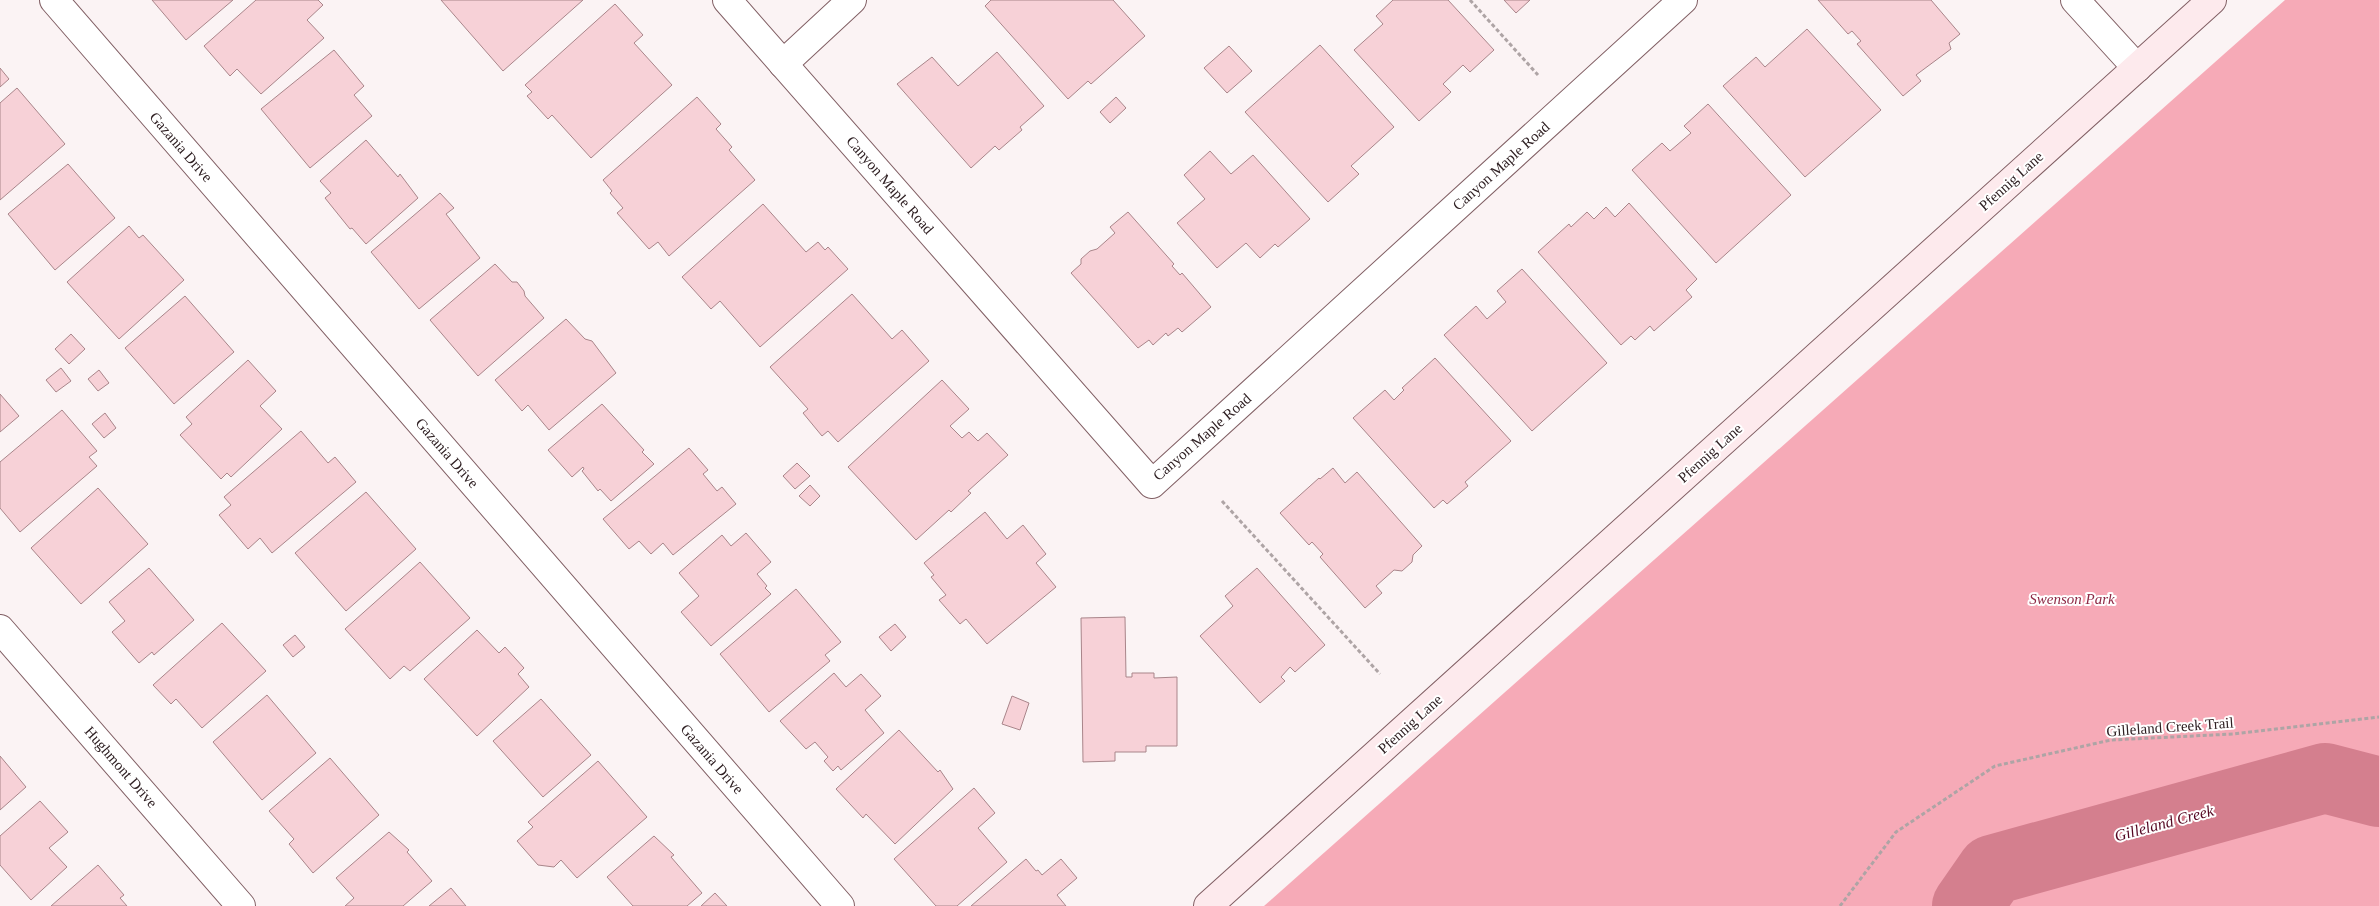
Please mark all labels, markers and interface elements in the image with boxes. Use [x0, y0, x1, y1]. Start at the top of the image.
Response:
street label: Gazania Drive [146, 109, 216, 185]
street label: Canyon Maple Road [1450, 118, 1553, 213]
street label: Canyon Maple Road [843, 133, 937, 237]
street label: Pfennig Lane [1976, 148, 2046, 214]
street label: Canyon Maple Road [1150, 390, 1254, 484]
street label: Gazania Drive [412, 415, 482, 491]
street label: Pfennig Lane [1675, 420, 1745, 486]
park label: Swenson Park [2029, 591, 2115, 607]
street label: Pfennig Lane [1375, 691, 1445, 757]
street label: Gilleland Creek Trail [2106, 715, 2234, 739]
street label: Gazania Drive [677, 721, 747, 797]
street label: Hughmont Drive [81, 723, 161, 811]
water label: Gilleland Creek [2113, 801, 2216, 844]

